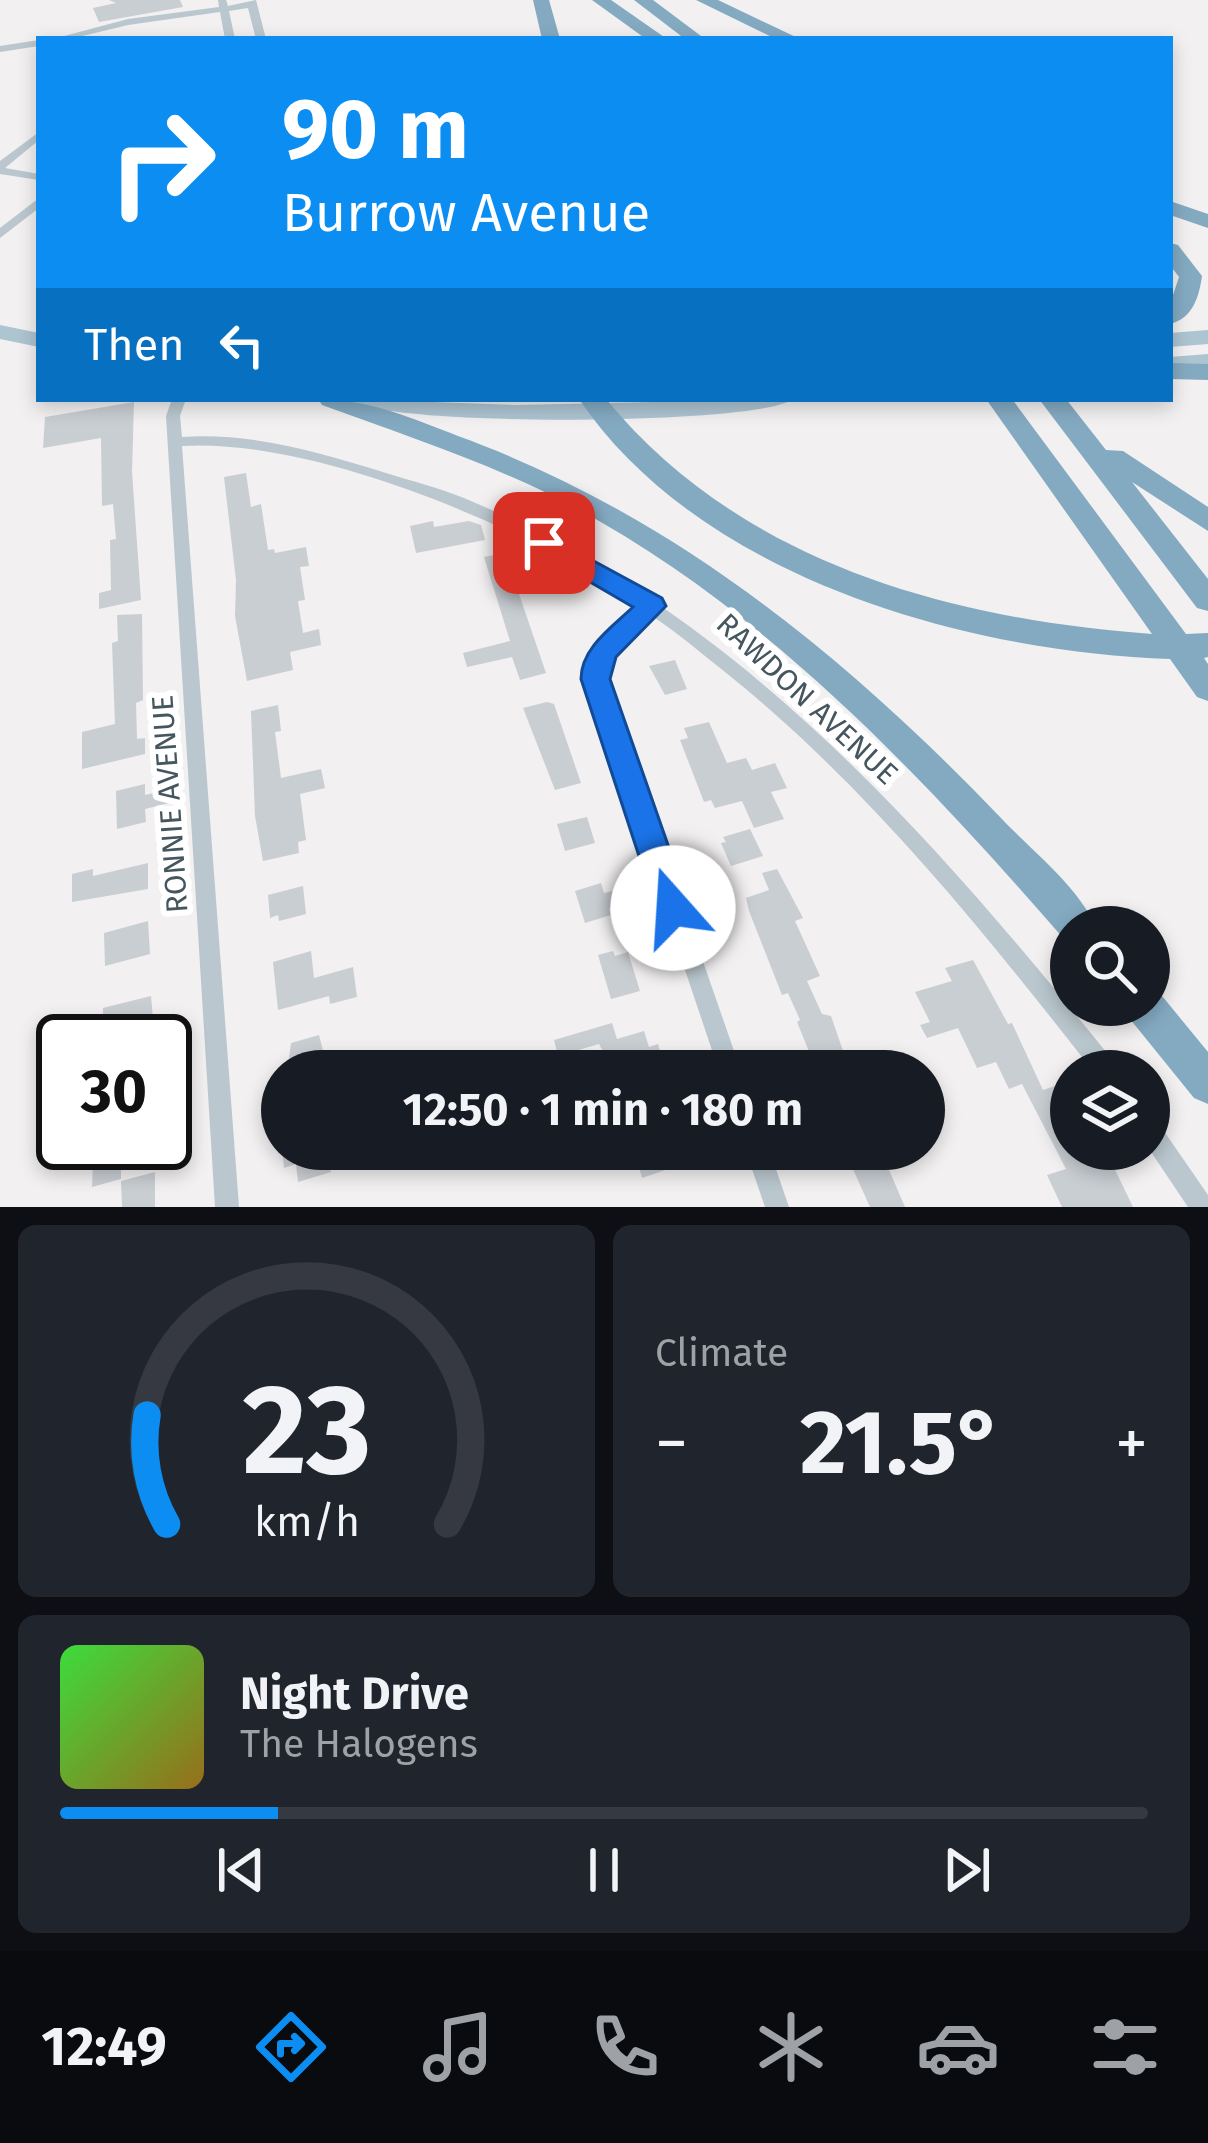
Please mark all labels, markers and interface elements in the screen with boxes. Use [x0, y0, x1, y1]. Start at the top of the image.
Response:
text: 90 m [282, 79, 469, 180]
icon: right [84, 84, 240, 240]
text: Burrow Avenue [282, 181, 650, 245]
icon: left [209, 312, 275, 378]
text: Then [84, 318, 185, 372]
pin [493, 492, 595, 594]
icon: arrive [511, 510, 577, 576]
street label: RAWDON AVENUE [709, 606, 905, 792]
street label: RONNIE AVENUE [144, 694, 196, 914]
position arrow [610, 845, 736, 971]
map controls [1050, 906, 1170, 1170]
button: search [1050, 906, 1170, 1026]
speed limit sign: 30 [36, 1014, 192, 1170]
button: layers [1050, 1050, 1170, 1170]
text: 12:50 · 1 min · 180 m [403, 1083, 803, 1137]
text: Climate [655, 1330, 788, 1376]
text: 23 [242, 1356, 371, 1506]
text: 21.5° [800, 1389, 1003, 1497]
text: − [655, 1404, 688, 1483]
text: + [1115, 1404, 1148, 1483]
text: km/h [253, 1496, 360, 1547]
text: Night Drive [240, 1667, 469, 1721]
text: The Halogens [240, 1721, 478, 1767]
icon: previous [208, 1837, 274, 1903]
icon: pause [571, 1837, 637, 1903]
icon: next [934, 1837, 1000, 1903]
icon: directions [249, 2005, 333, 2089]
icon: music [416, 2005, 500, 2089]
icon: phone [583, 2005, 667, 2089]
icon: climate [749, 2005, 833, 2089]
icon: car [916, 2005, 1000, 2089]
icon: filters [1083, 2005, 1167, 2089]
text: 12:49 [41, 2015, 167, 2079]

